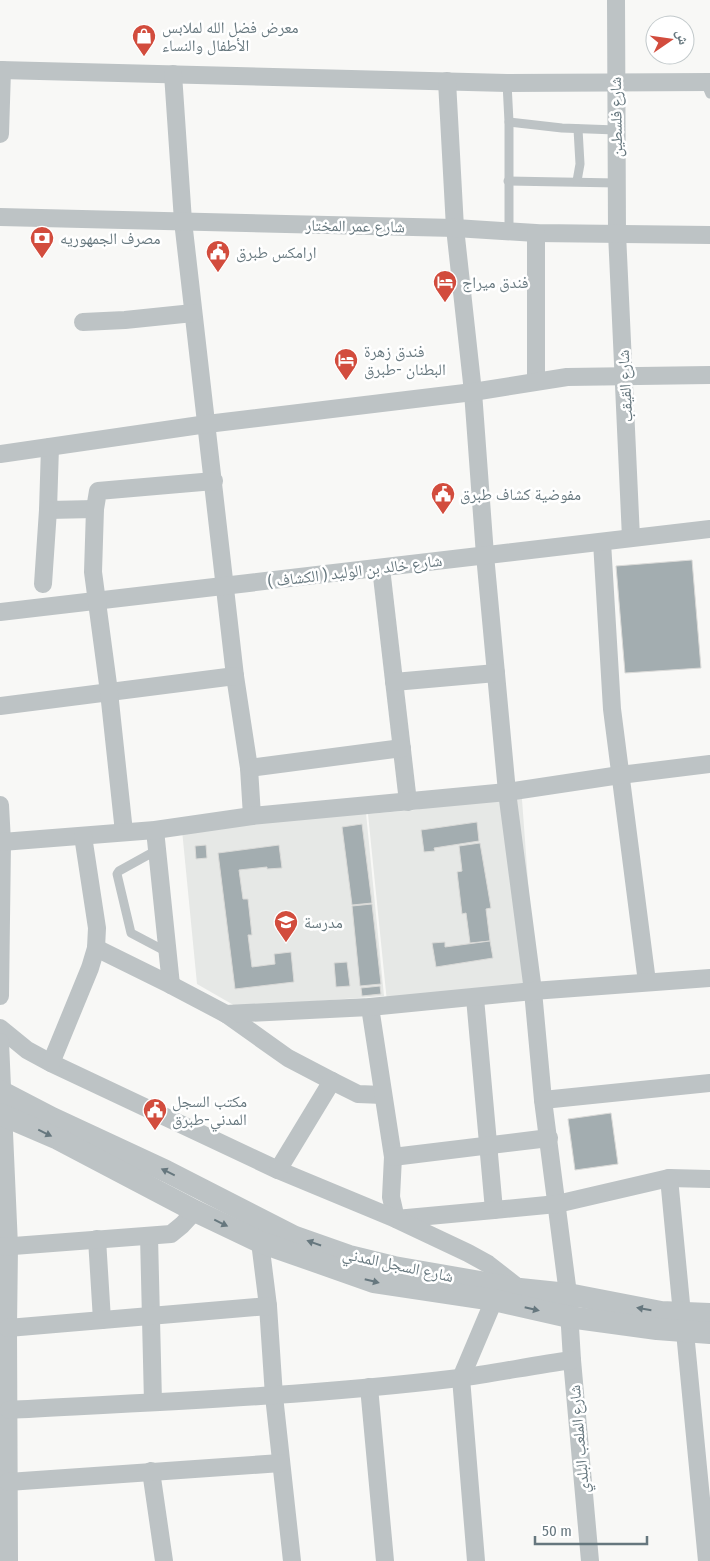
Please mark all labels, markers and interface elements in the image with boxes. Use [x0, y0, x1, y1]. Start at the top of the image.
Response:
north arrow [645, 15, 695, 65]
place label: معرض فضل الله لملابس الأطفال والنساء [162, 18, 299, 56]
shop icon: معرض فضل الله لملابس الأطفال والنساء [131, 23, 157, 57]
text: ش [672, 28, 692, 46]
street label: شارع فلسطين [606, 77, 627, 157]
street label: شارع عمر المختار [304, 216, 405, 237]
bank icon: مصرف الجمهوريه [29, 225, 55, 259]
place label: مصرف الجمهوريه [60, 229, 160, 248]
public building icon: ارامكس طبرق [205, 239, 231, 273]
place label: ارامكس طبرق [236, 243, 317, 263]
hotel icon: فندق ميراج [432, 269, 458, 303]
place label: فندق ميراج [462, 273, 529, 293]
place label: فندق زهرة البطنان -طبرق [364, 342, 446, 380]
hotel icon: فندق زهرة البطنان -طبرق [333, 347, 359, 381]
street label: شارع القيقب [614, 349, 637, 423]
public building icon: مفوضية كشاف طبرق [430, 481, 456, 515]
place label: مفوضية كشاف طبرق [460, 485, 581, 505]
street label: شارع خالد بن الوليد ( الكشاف ) [267, 551, 443, 592]
school or university icon: مدرسة [273, 909, 299, 943]
place label: مدرسة [304, 913, 343, 932]
place label: مكتب السجل المدني-طبرق [172, 1092, 247, 1132]
public building icon: مكتب السجل المدني-طبرق [142, 1097, 168, 1131]
one-way arrow [38, 1129, 52, 1137]
one-way arrow [161, 1168, 175, 1176]
one-way arrow [214, 1219, 228, 1227]
one-way arrow [306, 1239, 321, 1247]
street label: شارع السجل المدني [340, 1244, 455, 1289]
one-way arrow [364, 1277, 380, 1285]
one-way arrow [636, 1304, 652, 1312]
one-way arrow [525, 1305, 540, 1313]
street label: شارع الملعب البلدي [565, 1384, 596, 1494]
scale bar [535, 1514, 648, 1546]
text: 50 m [542, 1522, 572, 1540]

